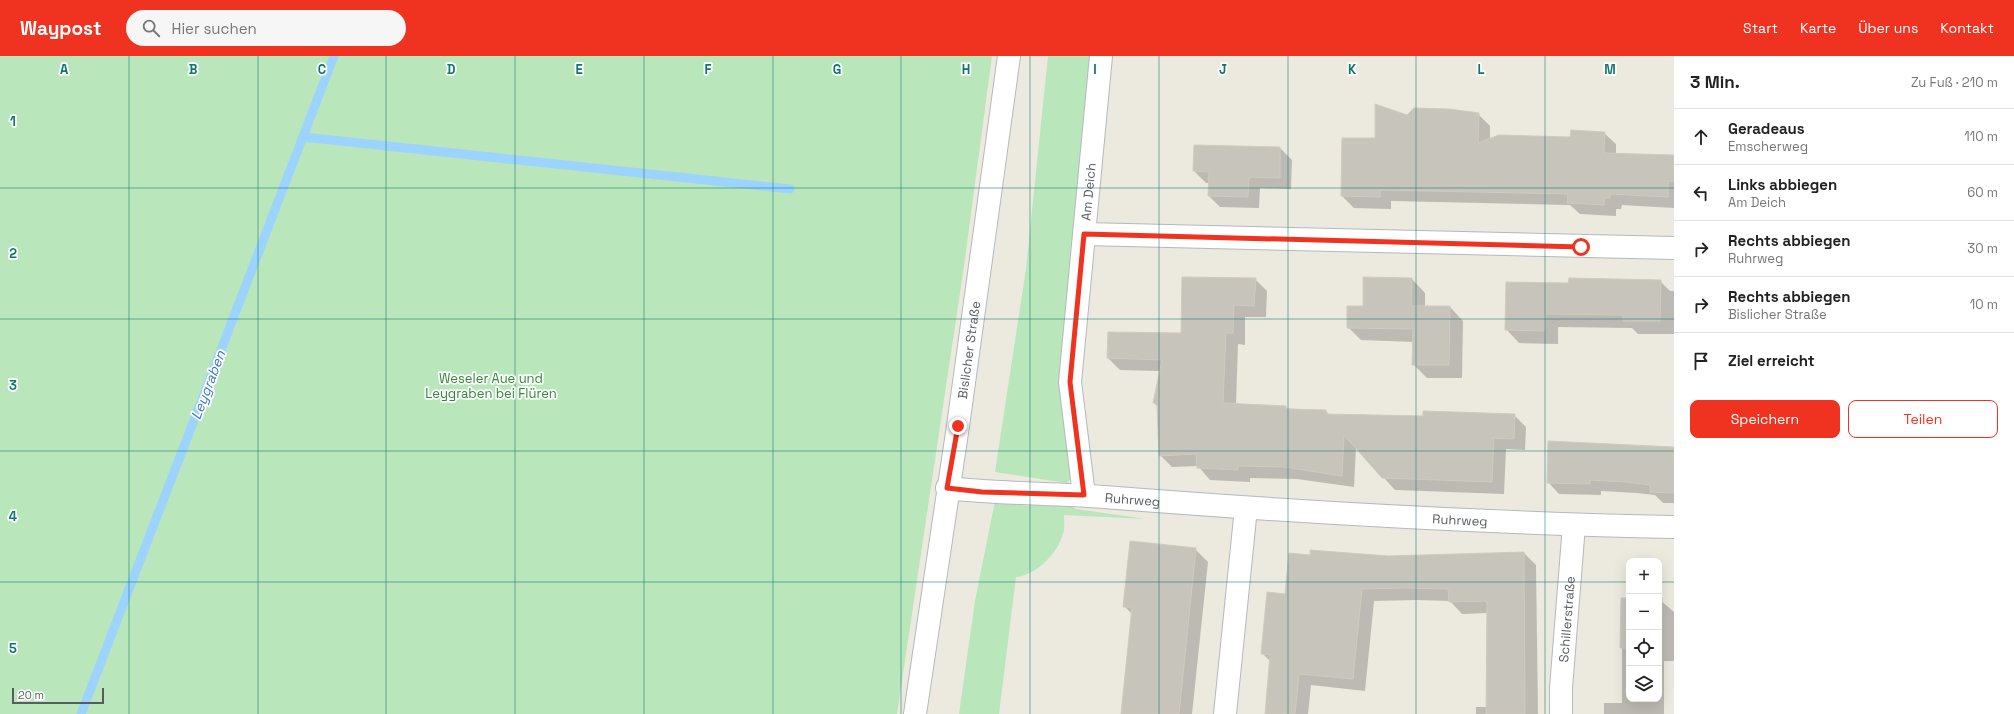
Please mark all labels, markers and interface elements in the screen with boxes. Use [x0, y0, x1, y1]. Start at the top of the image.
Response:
search box [126, 10, 406, 46]
text: Waypost [20, 16, 102, 41]
icon: search [140, 17, 162, 39]
text: Hier suchen [172, 19, 257, 38]
text: Start [1743, 19, 1778, 37]
text: Karte [1800, 19, 1836, 37]
text: Über uns [1858, 19, 1918, 37]
text: Kontakt [1940, 19, 1994, 37]
text: A [60, 61, 69, 78]
text: B [189, 61, 198, 78]
text: C [318, 61, 326, 78]
text: D [447, 61, 456, 78]
text: E [575, 61, 583, 78]
text: F [705, 61, 712, 78]
text: G [833, 61, 841, 78]
text: H [962, 61, 970, 78]
text: I [1093, 61, 1097, 78]
text: J [1219, 61, 1227, 78]
text: K [1348, 61, 1357, 78]
text: L [1477, 61, 1485, 78]
text: M [1604, 61, 1616, 78]
text: 3 Min. [1690, 71, 1740, 93]
text: Zu Fuß · 210 m [1911, 74, 1998, 91]
text: 1 [10, 113, 16, 130]
text: Geradeaus [1728, 119, 1805, 138]
icon: ahead [1690, 126, 1712, 148]
text: 110 m [1964, 128, 1998, 145]
text: Emscherweg [1728, 138, 1808, 155]
street label: Am Deich [1077, 162, 1100, 221]
text: Links abbiegen [1728, 175, 1837, 194]
icon: left [1690, 182, 1712, 204]
text: 60 m [1967, 184, 1998, 201]
text: Am Deich [1728, 194, 1786, 211]
text: Rechts abbiegen [1728, 231, 1850, 250]
route start [1572, 238, 1590, 256]
icon: right [1690, 238, 1712, 260]
text: 30 m [1967, 240, 1998, 257]
text: 2 [9, 245, 17, 262]
text: Ruhrweg [1728, 250, 1783, 267]
text: Rechts abbiegen [1728, 287, 1850, 306]
icon: right [1690, 294, 1712, 316]
text: 10 m [1970, 296, 1998, 313]
street label: Bislicher Straße [954, 300, 984, 400]
text: Bislicher Straße [1728, 306, 1827, 323]
water label: Leygraben [187, 348, 230, 422]
icon: arrive [1690, 350, 1712, 372]
text: Ziel erreicht [1728, 351, 1815, 370]
park label: Weseler Aue und Leygraben bei Flüren [425, 370, 557, 402]
text: 3 [9, 377, 17, 394]
button: Speichern [1690, 400, 1840, 438]
button: Teilen [1848, 400, 1998, 438]
route end [949, 417, 967, 435]
street label: Ruhrweg [1104, 489, 1161, 510]
text: 4 [9, 508, 17, 525]
street label: Ruhrweg [1432, 510, 1488, 530]
map controls [1626, 558, 1662, 702]
button: + [1626, 558, 1662, 594]
street label: Schillerstraße [1555, 575, 1579, 663]
button: − [1626, 594, 1662, 630]
button: locate [1626, 630, 1662, 666]
text: 5 [9, 640, 17, 657]
button: layers [1626, 666, 1662, 702]
scale bar [12, 686, 104, 705]
text: 20 m [18, 688, 44, 702]

